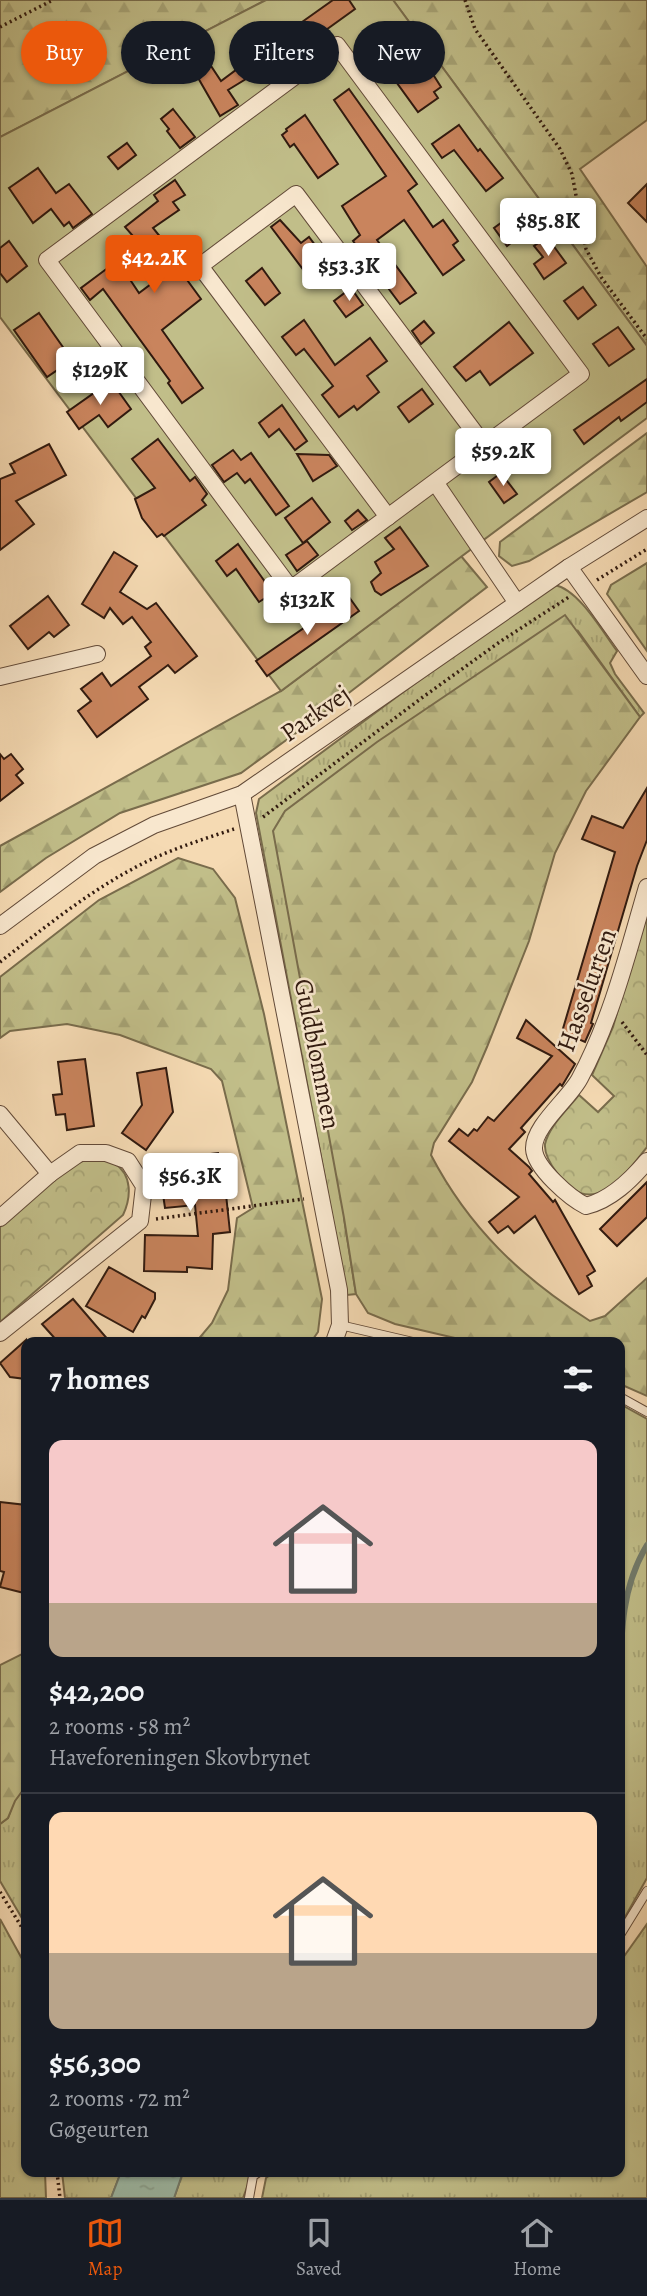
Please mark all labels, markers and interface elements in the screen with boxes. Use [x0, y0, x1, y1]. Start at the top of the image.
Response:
chip: Buy [21, 21, 107, 84]
chip: Rent [121, 21, 215, 84]
chip: Filters [229, 21, 339, 84]
chip: New [353, 21, 445, 84]
pin: $85.8K [491, 198, 605, 258]
text: $85.8K [516, 205, 580, 236]
pin: $42.2K [97, 236, 211, 295]
text: $42.2K [121, 242, 187, 273]
pin: $53.3K [292, 244, 406, 303]
text: $53.3K [318, 250, 380, 281]
pin: $129K [51, 348, 149, 407]
text: $129K [72, 354, 128, 385]
pin: $59.2K [446, 428, 560, 488]
text: $59.2K [471, 435, 535, 466]
pin: $132K [258, 578, 356, 637]
text: $132K [279, 584, 335, 615]
street label: Parkvej [273, 677, 357, 750]
street label: Hasselurten [548, 924, 625, 1057]
street label: Guldblommen [286, 976, 349, 1132]
pin: $56.3K [133, 1154, 247, 1213]
text: $56.3K [159, 1160, 221, 1191]
text: 7 homes [49, 1359, 150, 1399]
icon: filters [559, 1360, 597, 1398]
icon: home [260, 1486, 386, 1612]
text: $42,200 [49, 1671, 144, 1711]
text: 2 rooms · 58 m² [49, 1711, 190, 1742]
text: Haveforeningen Skovbrynet [49, 1742, 310, 1773]
icon: home [260, 1858, 386, 1984]
text: $56,300 [49, 2043, 141, 2083]
text: 2 rooms · 72 m² [49, 2083, 190, 2114]
text: Gøgeurten [49, 2114, 149, 2145]
tab: Map [86, 2214, 124, 2282]
tab: Saved [296, 2214, 341, 2282]
tab: Home [513, 2214, 561, 2282]

